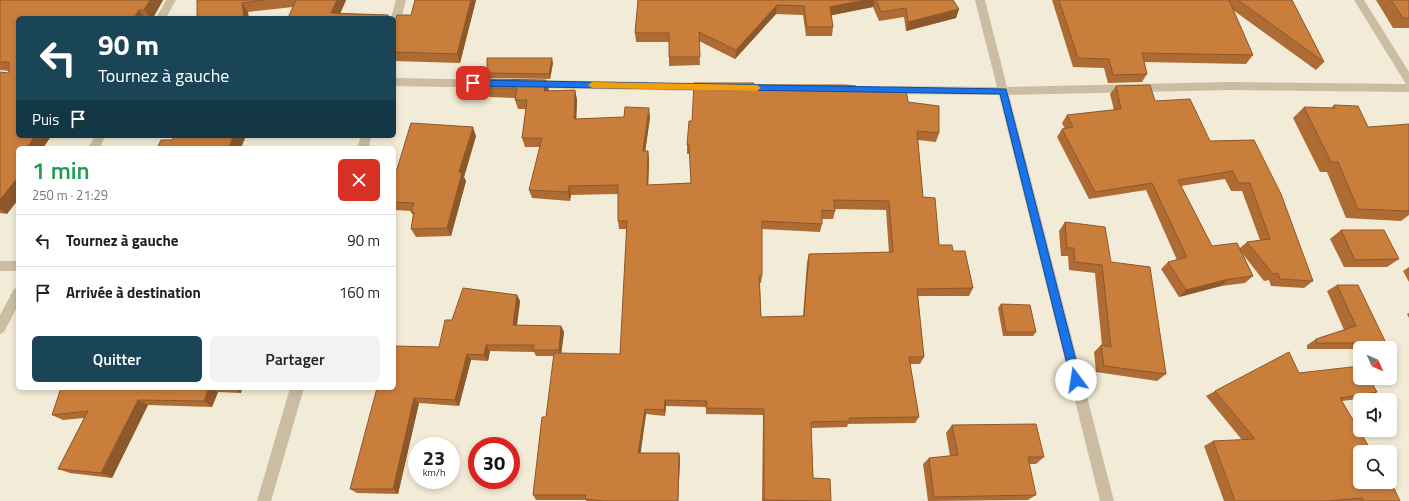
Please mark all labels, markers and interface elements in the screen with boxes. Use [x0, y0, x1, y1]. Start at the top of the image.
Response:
text: 90 m [98, 23, 159, 66]
icon: left [32, 32, 84, 84]
text: Tournez à gauche [98, 62, 229, 89]
pin [456, 66, 490, 100]
icon: arrive [462, 72, 484, 94]
text: Puis [32, 108, 59, 131]
icon: arrive [67, 108, 89, 130]
text: 1 min [32, 152, 90, 188]
button: close [338, 159, 380, 201]
text: 250 m · 21:29 [32, 185, 108, 205]
text: Tournez à gauche [66, 229, 178, 252]
text: 90 m [347, 229, 380, 252]
icon: left [32, 230, 54, 252]
text: Arrivée à destination [66, 281, 201, 304]
text: 160 m [339, 281, 380, 304]
icon: arrive [32, 282, 54, 304]
button: Quitter [32, 336, 202, 382]
button: Partager [210, 336, 380, 382]
north arrow [1353, 341, 1397, 385]
map controls [1353, 341, 1397, 489]
position arrow [1055, 359, 1097, 401]
button: sound [1353, 393, 1397, 437]
speed limit sign: 30 [468, 437, 520, 489]
text: 23 [423, 442, 445, 473]
button: search [1353, 445, 1397, 489]
text: km/h [423, 465, 445, 480]

